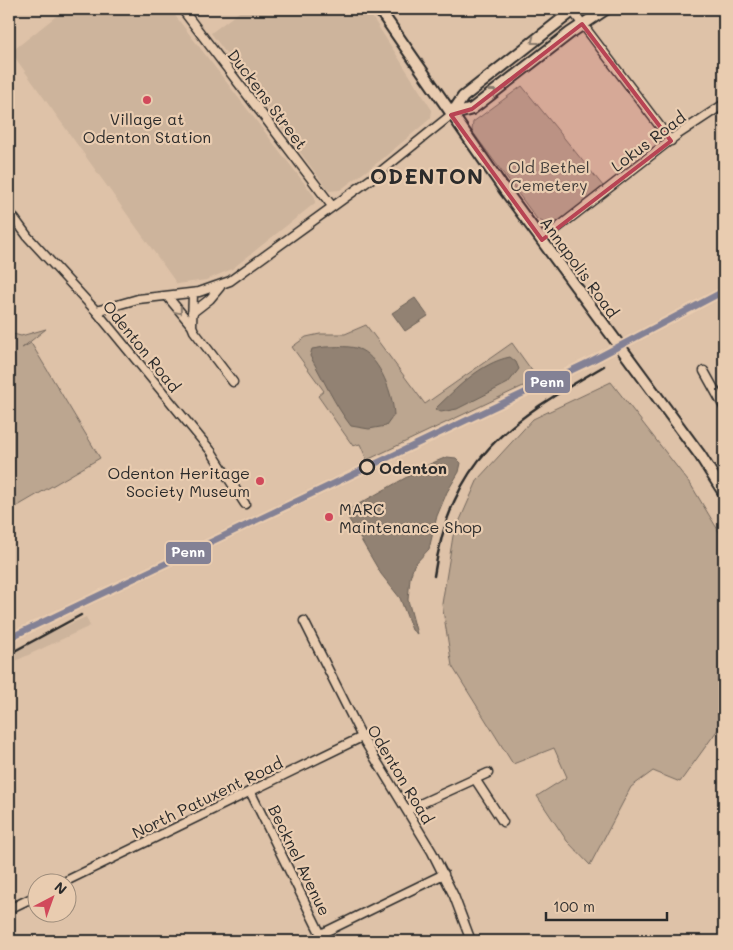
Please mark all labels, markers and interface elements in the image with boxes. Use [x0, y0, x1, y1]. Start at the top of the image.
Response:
one-way arrow [531, 36, 540, 44]
street label: Duckens Street [223, 45, 313, 153]
one-way arrow [488, 89, 497, 98]
marker: Village at Odenton Station [141, 94, 153, 106]
street label: Lokus Road [607, 106, 689, 176]
place label: Village at Odenton Station [83, 108, 211, 147]
park label: Old Bethel Cemetery [508, 156, 590, 195]
district label: ODENTON [370, 162, 484, 189]
street label: Annapolis Road [536, 212, 624, 322]
street label: Odenton Road [99, 296, 185, 396]
one-way arrow [173, 305, 182, 314]
line badge: Penn [524, 370, 571, 394]
text: Penn [530, 372, 564, 391]
place label: Odenton [379, 457, 447, 478]
marker: Odenton [359, 459, 375, 475]
place label: Odenton Heritage Society Museum [107, 462, 250, 501]
marker: Odenton Heritage Society Museum [254, 475, 266, 487]
place label: MARC Maintenance Shop [339, 498, 482, 537]
marker: MARC Maintenance Shop [323, 511, 335, 523]
line badge: Penn [165, 541, 212, 565]
text: Penn [171, 542, 205, 561]
street label: Odenton Road [363, 721, 439, 827]
street label: North Patuxent Road [128, 751, 286, 843]
street label: Becknel Avenue [264, 801, 336, 919]
north arrow [28, 872, 78, 922]
text: N [51, 877, 71, 898]
scale bar [546, 890, 667, 922]
text: 100 m [553, 896, 595, 916]

